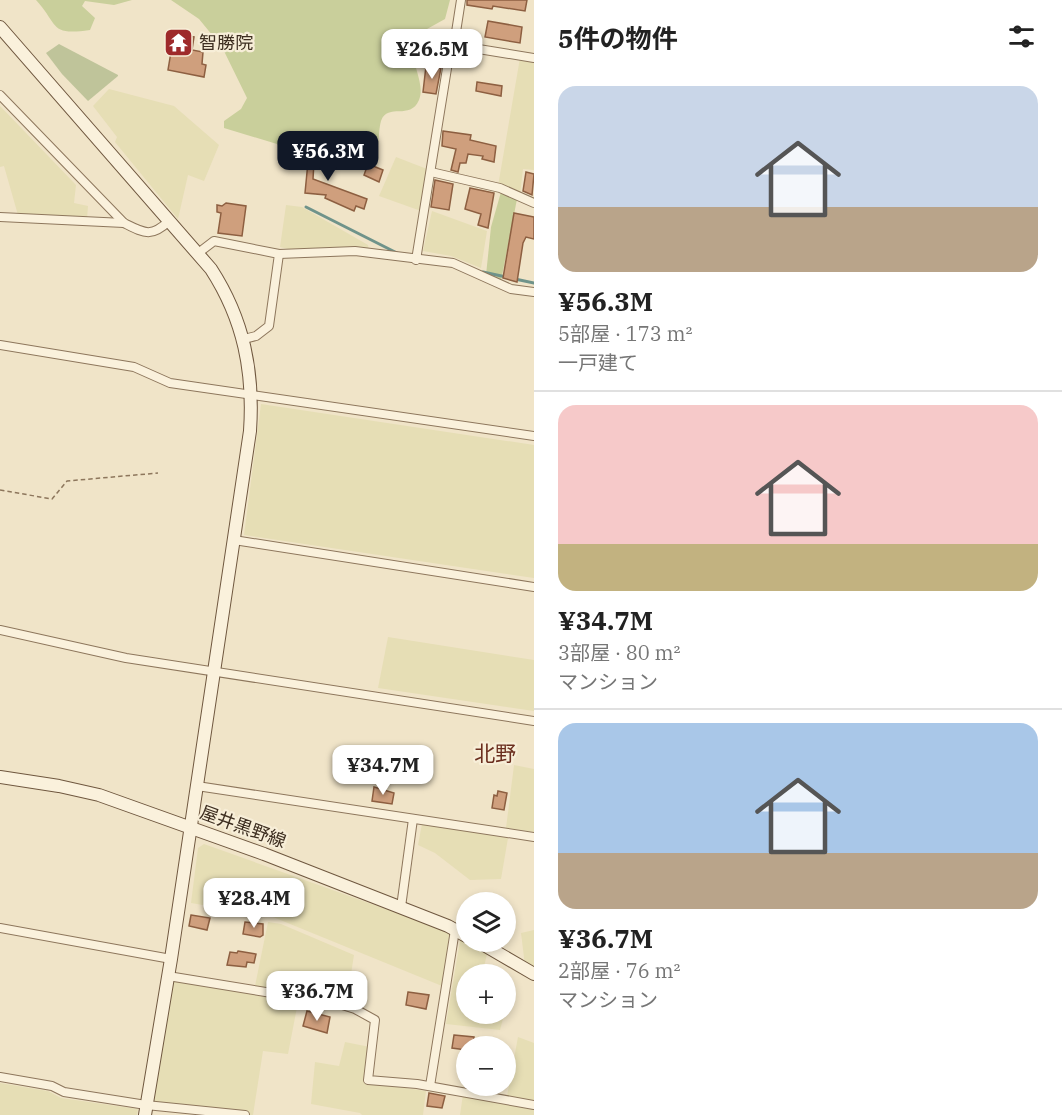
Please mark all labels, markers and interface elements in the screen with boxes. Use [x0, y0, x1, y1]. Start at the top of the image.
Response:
icon: filters [1005, 20, 1038, 53]
text: 5件の物件 [558, 21, 678, 55]
temple icon: 智勝院 [162, 27, 194, 59]
pin: ¥26.5M [383, 29, 481, 80]
place label: 智勝院 [199, 31, 253, 54]
text: ¥26.5M [395, 35, 469, 62]
icon: home [744, 125, 852, 233]
pin: ¥56.3M [279, 131, 377, 182]
text: ¥56.3M [291, 137, 365, 164]
text: ¥56.3M [558, 284, 653, 318]
text: 5部屋 · 173 m² [558, 320, 692, 347]
text: 一戸建て [558, 349, 638, 376]
icon: home [744, 444, 852, 552]
text: ¥34.7M [558, 603, 653, 637]
text: 3部屋 · 80 m² [558, 639, 680, 666]
text: マンション [558, 668, 658, 695]
district label: 北野 [474, 739, 516, 767]
pin: ¥34.7M [334, 745, 432, 796]
text: ¥34.7M [346, 751, 420, 778]
icon: home [744, 762, 852, 870]
street label: 屋井黒野線 [197, 800, 289, 853]
pin: ¥28.4M [205, 878, 303, 929]
text: ¥28.4M [217, 884, 291, 911]
map controls [456, 892, 516, 1096]
button: layers [456, 892, 516, 952]
text: ¥36.7M [558, 921, 653, 955]
text: 2部屋 · 76 m² [558, 957, 680, 984]
button: + [456, 964, 516, 1024]
pin: ¥36.7M [268, 971, 366, 1022]
text: ¥36.7M [280, 977, 354, 1004]
text: マンション [558, 986, 658, 1013]
button: − [456, 1036, 516, 1096]

